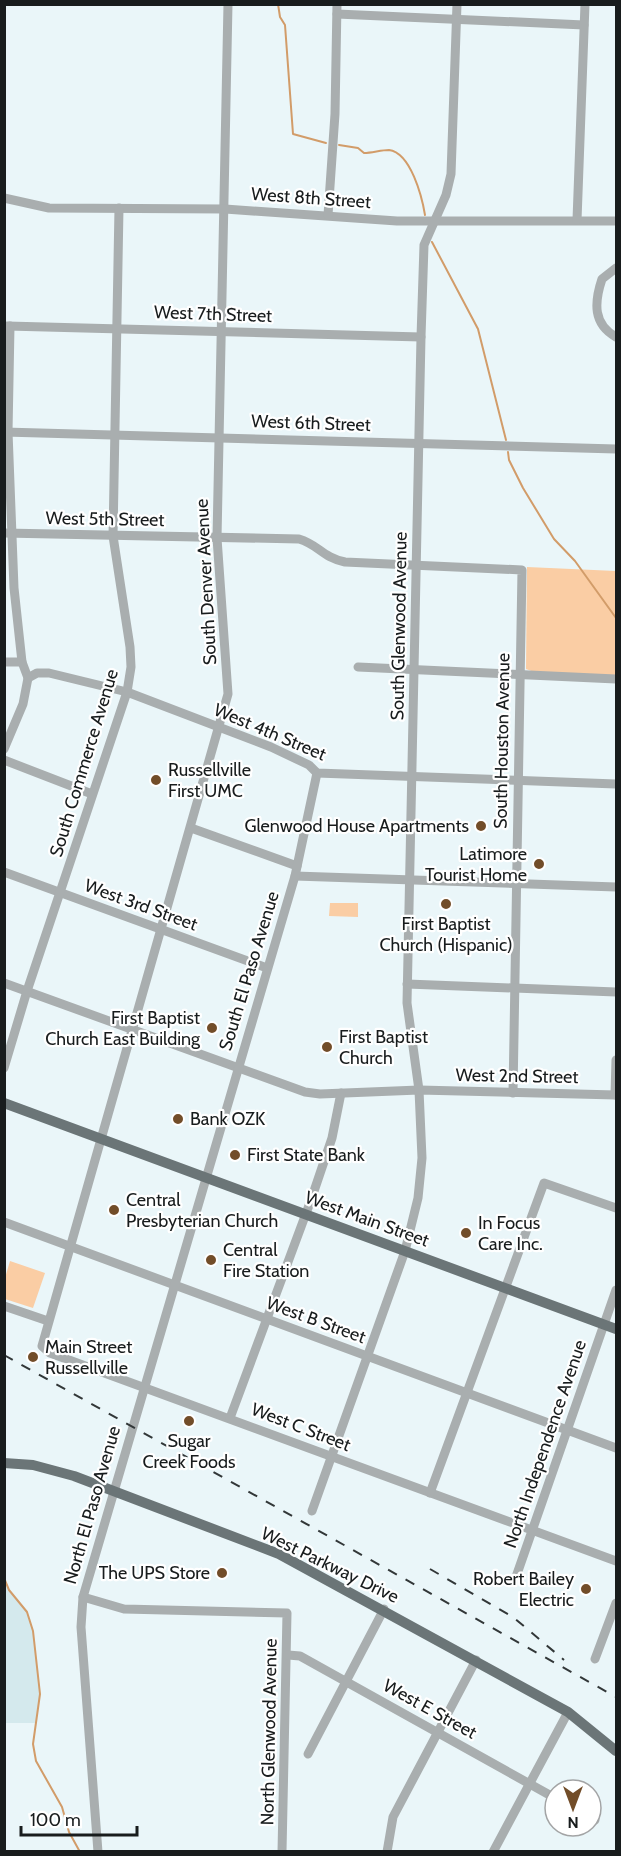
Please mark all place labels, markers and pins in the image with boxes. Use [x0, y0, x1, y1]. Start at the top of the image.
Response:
place label: Russellville First UMC [168, 759, 251, 802]
marker: Russellville First UMC [149, 773, 163, 787]
place label: Glenwood House Apartments [244, 815, 469, 837]
marker: Glenwood House Apartments [474, 819, 488, 833]
place label: Latimore Tourist Home [425, 843, 527, 886]
marker: Latimore Tourist Home [532, 857, 546, 871]
marker: First Baptist Church (Hispanic) [439, 897, 453, 911]
place label: First Baptist Church (Hispanic) [379, 913, 513, 956]
place label: First Baptist Church East Building [45, 1007, 201, 1050]
marker: First Baptist Church East Building [205, 1021, 219, 1035]
place label: First Baptist Church [339, 1026, 428, 1069]
marker: First Baptist Church [320, 1040, 334, 1054]
place label: Bank OZK [190, 1108, 266, 1130]
marker: Bank OZK [171, 1112, 185, 1126]
place label: First State Bank [247, 1144, 366, 1166]
marker: First State Bank [228, 1148, 242, 1162]
place label: Central Presbyterian Church [126, 1189, 278, 1232]
marker: Central Presbyterian Church [107, 1203, 121, 1217]
place label: In Focus Care Inc. [478, 1212, 543, 1255]
marker: In Focus Care Inc. [459, 1226, 473, 1240]
place label: Central Fire Station [223, 1239, 309, 1282]
marker: Central Fire Station [204, 1253, 218, 1267]
place label: Main Street Russellville [45, 1336, 132, 1379]
marker: Main Street Russellville [26, 1350, 40, 1364]
marker: Sugar Creek Foods [182, 1414, 196, 1428]
place label: Sugar Creek Foods [143, 1430, 235, 1473]
place label: The UPS Store [99, 1562, 210, 1584]
marker: The UPS Store [215, 1566, 229, 1580]
place label: Robert Bailey Electric [473, 1568, 574, 1611]
marker: Robert Bailey Electric [579, 1582, 593, 1596]

